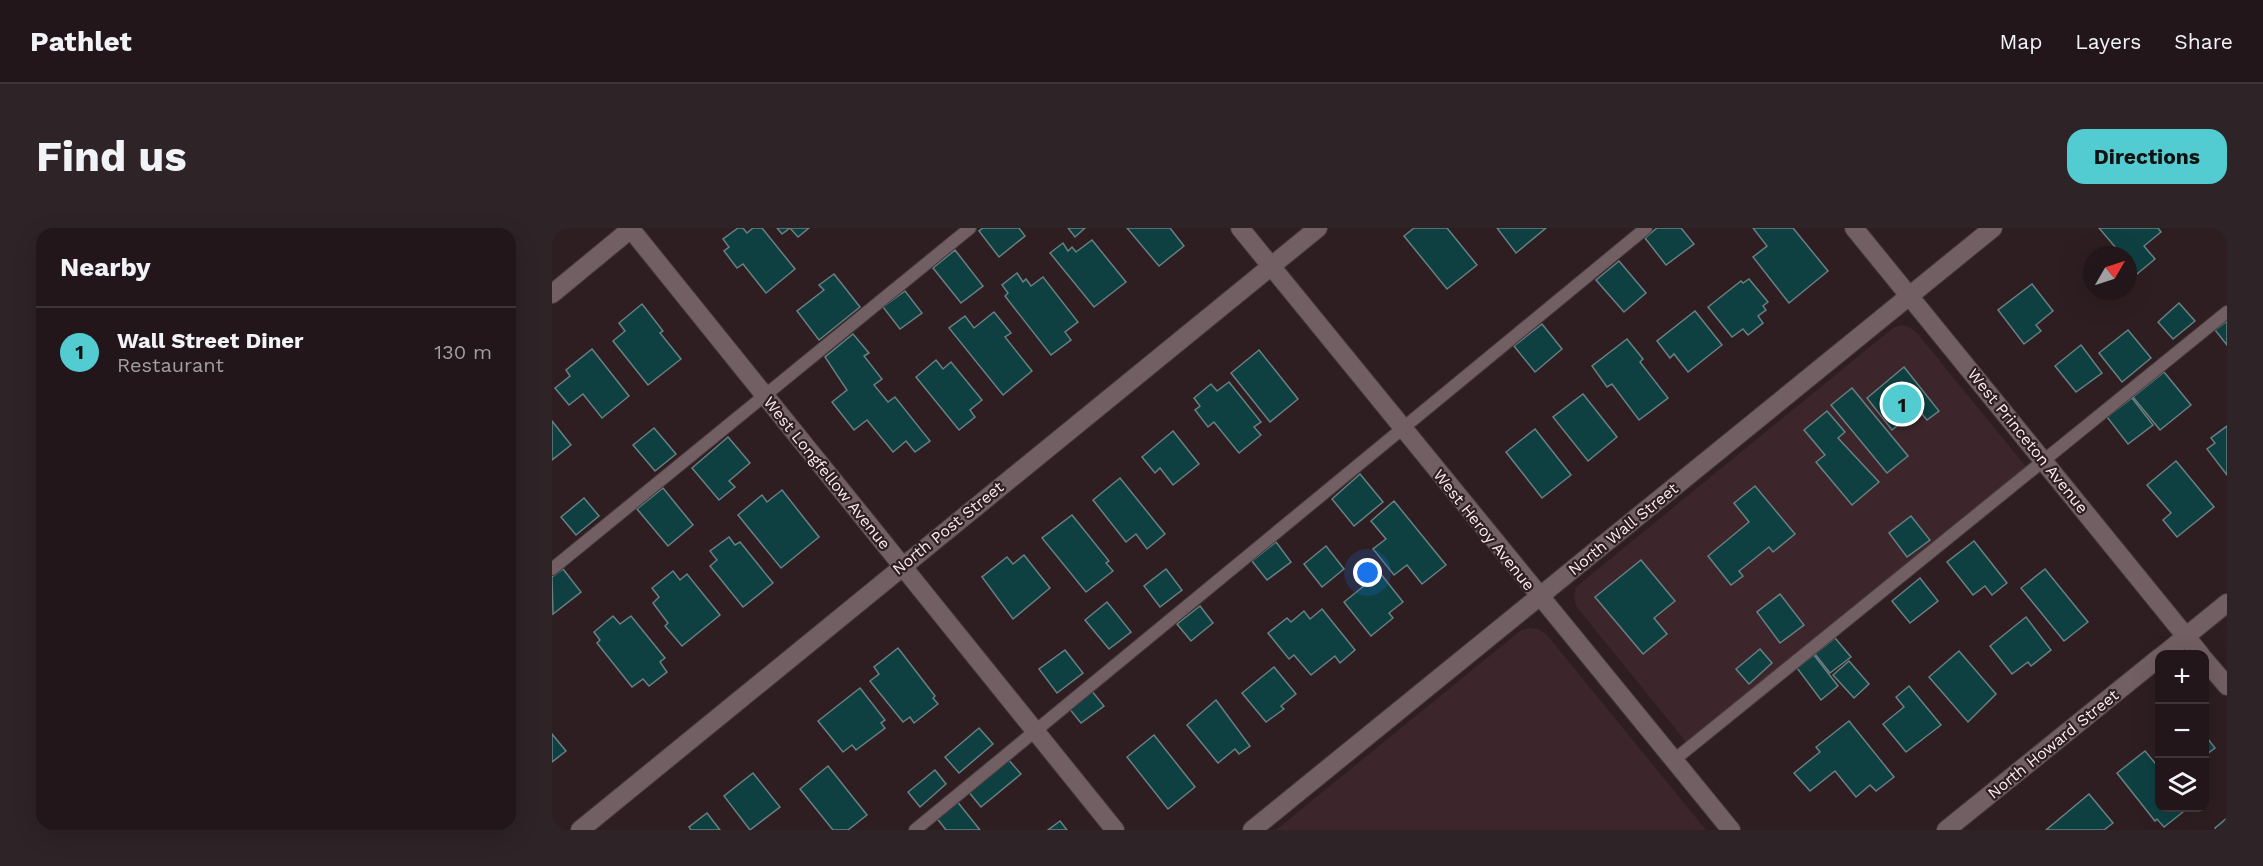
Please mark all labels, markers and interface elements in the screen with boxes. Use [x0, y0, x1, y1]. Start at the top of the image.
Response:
text: Pathlet [30, 25, 132, 58]
text: Map [1999, 29, 2042, 54]
text: Layers [2075, 29, 2141, 54]
text: Share [2174, 29, 2233, 54]
button: Directions [2067, 129, 2227, 184]
text: Find us [36, 132, 187, 181]
north arrow [2083, 246, 2137, 300]
text: Nearby [60, 252, 151, 282]
text: Wall Street Diner [117, 328, 304, 353]
text: 1 [75, 340, 84, 364]
text: 130 m [434, 340, 492, 364]
text: Restaurant [117, 353, 224, 377]
street label: West Princeton Avenue [1964, 365, 2092, 517]
pin: 1 [1882, 382, 1922, 426]
street label: West Longfellow Avenue [760, 393, 894, 553]
street label: West Heroy Avenue [1429, 466, 1539, 594]
street label: North Post Street [889, 477, 1008, 579]
street label: North Wall Street [1564, 479, 1682, 579]
your location [1353, 558, 1382, 587]
map controls [2155, 650, 2209, 812]
button: + [2155, 650, 2209, 704]
street label: North Howard Street [1984, 685, 2122, 803]
button: − [2155, 704, 2209, 758]
button: layers [2155, 758, 2209, 812]

